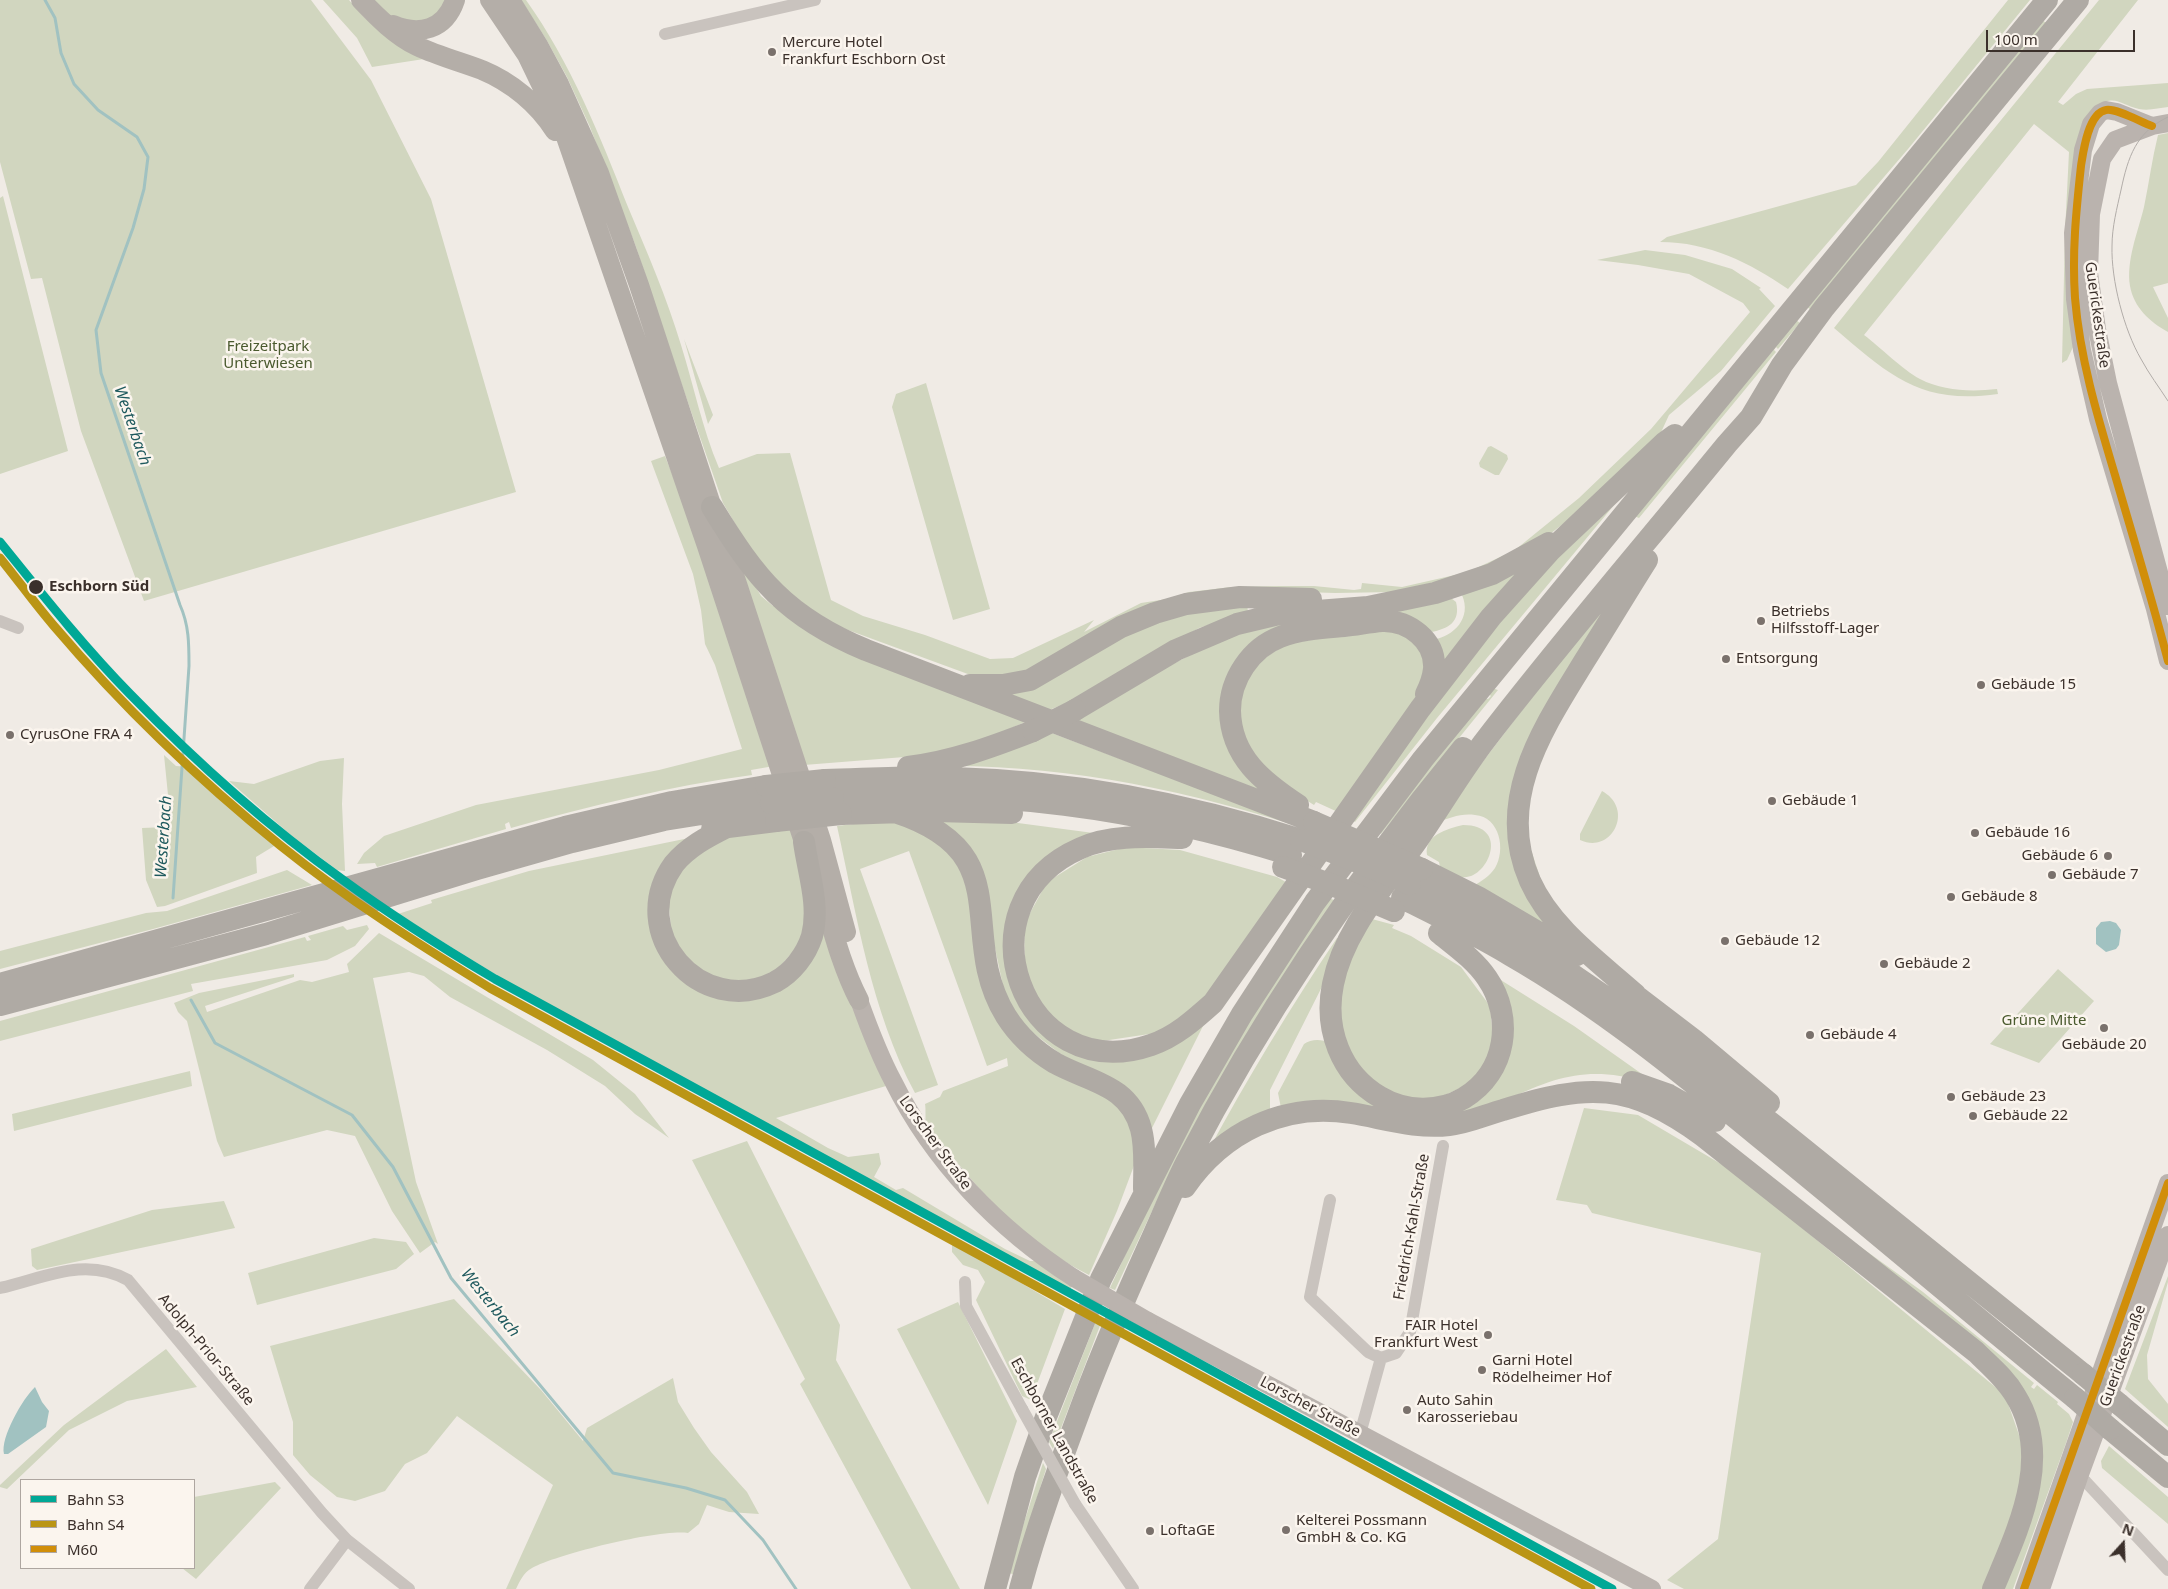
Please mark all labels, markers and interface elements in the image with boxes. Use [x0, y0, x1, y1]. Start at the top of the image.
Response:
scale bar [1988, 20, 2137, 52]
text: 100 m [1994, 29, 2038, 49]
place label: Mercure Hotel Frankfurt Eschborn Ost [782, 34, 945, 69]
marker: Mercure Hotel Frankfurt Eschborn Ost [766, 46, 778, 58]
street label: Guerickestraße [2081, 261, 2113, 369]
park label: Freizeitpark Unterwiesen [223, 338, 313, 373]
water label: Westerbach [109, 384, 155, 468]
marker: Eschborn Süd [27, 578, 45, 596]
place label: Eschborn Süd [49, 578, 149, 596]
place label: Betriebs Hilfsstoff-Lager [1771, 603, 1879, 638]
marker: Betriebs Hilfsstoff-Lager [1755, 615, 1767, 627]
place label: Entsorgung [1736, 650, 1818, 668]
marker: Entsorgung [1720, 653, 1732, 665]
place label: Gebäude 15 [1991, 676, 2076, 694]
marker: Gebäude 15 [1975, 679, 1987, 691]
place label: CyrusOne FRA 4 [20, 726, 132, 744]
marker: CyrusOne FRA 4 [4, 729, 16, 741]
place label: Gebäude 1 [1782, 792, 1858, 810]
water label: Westerbach [152, 795, 176, 879]
marker: Gebäude 1 [1766, 795, 1778, 807]
place label: Gebäude 16 [1985, 824, 2070, 842]
marker: Gebäude 16 [1969, 827, 1981, 839]
place label: Gebäude 6 [2022, 847, 2098, 865]
marker: Gebäude 6 [2102, 850, 2114, 862]
place label: Gebäude 7 [2062, 866, 2138, 884]
marker: Gebäude 7 [2046, 869, 2058, 881]
place label: Gebäude 8 [1961, 888, 2037, 906]
marker: Gebäude 8 [1945, 891, 1957, 903]
place label: Gebäude 12 [1735, 932, 1820, 950]
marker: Gebäude 12 [1719, 935, 1731, 947]
place label: Gebäude 2 [1894, 955, 1970, 973]
marker: Gebäude 2 [1878, 958, 1890, 970]
park label: Grüne Mitte [2002, 1012, 2086, 1030]
marker: Gebäude 20 [2098, 1022, 2110, 1034]
place label: Gebäude 4 [1820, 1026, 1896, 1044]
marker: Gebäude 4 [1804, 1029, 1816, 1041]
place label: Gebäude 20 [2061, 1036, 2147, 1054]
place label: Gebäude 23 [1961, 1088, 2046, 1106]
marker: Gebäude 23 [1945, 1091, 1957, 1103]
street label: Lorscher Straße [895, 1093, 975, 1193]
place label: Gebäude 22 [1983, 1107, 2068, 1125]
marker: Gebäude 22 [1967, 1110, 1979, 1122]
street label: Friedrich-Kahl-Straße [1390, 1152, 1434, 1302]
water label: Westerbach [456, 1265, 524, 1341]
street label: Adolph-Prior-Straße [154, 1291, 258, 1409]
street label: Guerickestraße [2096, 1303, 2150, 1409]
place label: FAIR Hotel Frankfurt West [1374, 1317, 1478, 1352]
marker: FAIR Hotel Frankfurt West [1482, 1329, 1494, 1341]
place label: Garni Hotel Rödelheimer Hof [1492, 1352, 1611, 1387]
street label: Eschborner Landstraße [1006, 1355, 1102, 1507]
marker: Garni Hotel Rödelheimer Hof [1476, 1364, 1488, 1376]
street label: Lorscher Straße [1257, 1373, 1363, 1441]
place label: Auto Sahin Karosseriebau [1417, 1392, 1518, 1427]
marker: Auto Sahin Karosseriebau [1401, 1404, 1413, 1416]
legend [20, 1479, 195, 1569]
text: Bahn S3 [67, 1489, 124, 1509]
place label: Kelterei Possmann GmbH & Co. KG [1296, 1512, 1427, 1547]
text: Bahn S4 [67, 1514, 124, 1534]
north arrow [2098, 1519, 2148, 1569]
text: N [2120, 1519, 2137, 1540]
place label: LoftaGE [1160, 1522, 1215, 1540]
marker: Kelterei Possmann GmbH & Co. KG [1280, 1524, 1292, 1536]
marker: LoftaGE [1144, 1525, 1156, 1537]
text: M60 [67, 1539, 98, 1559]

